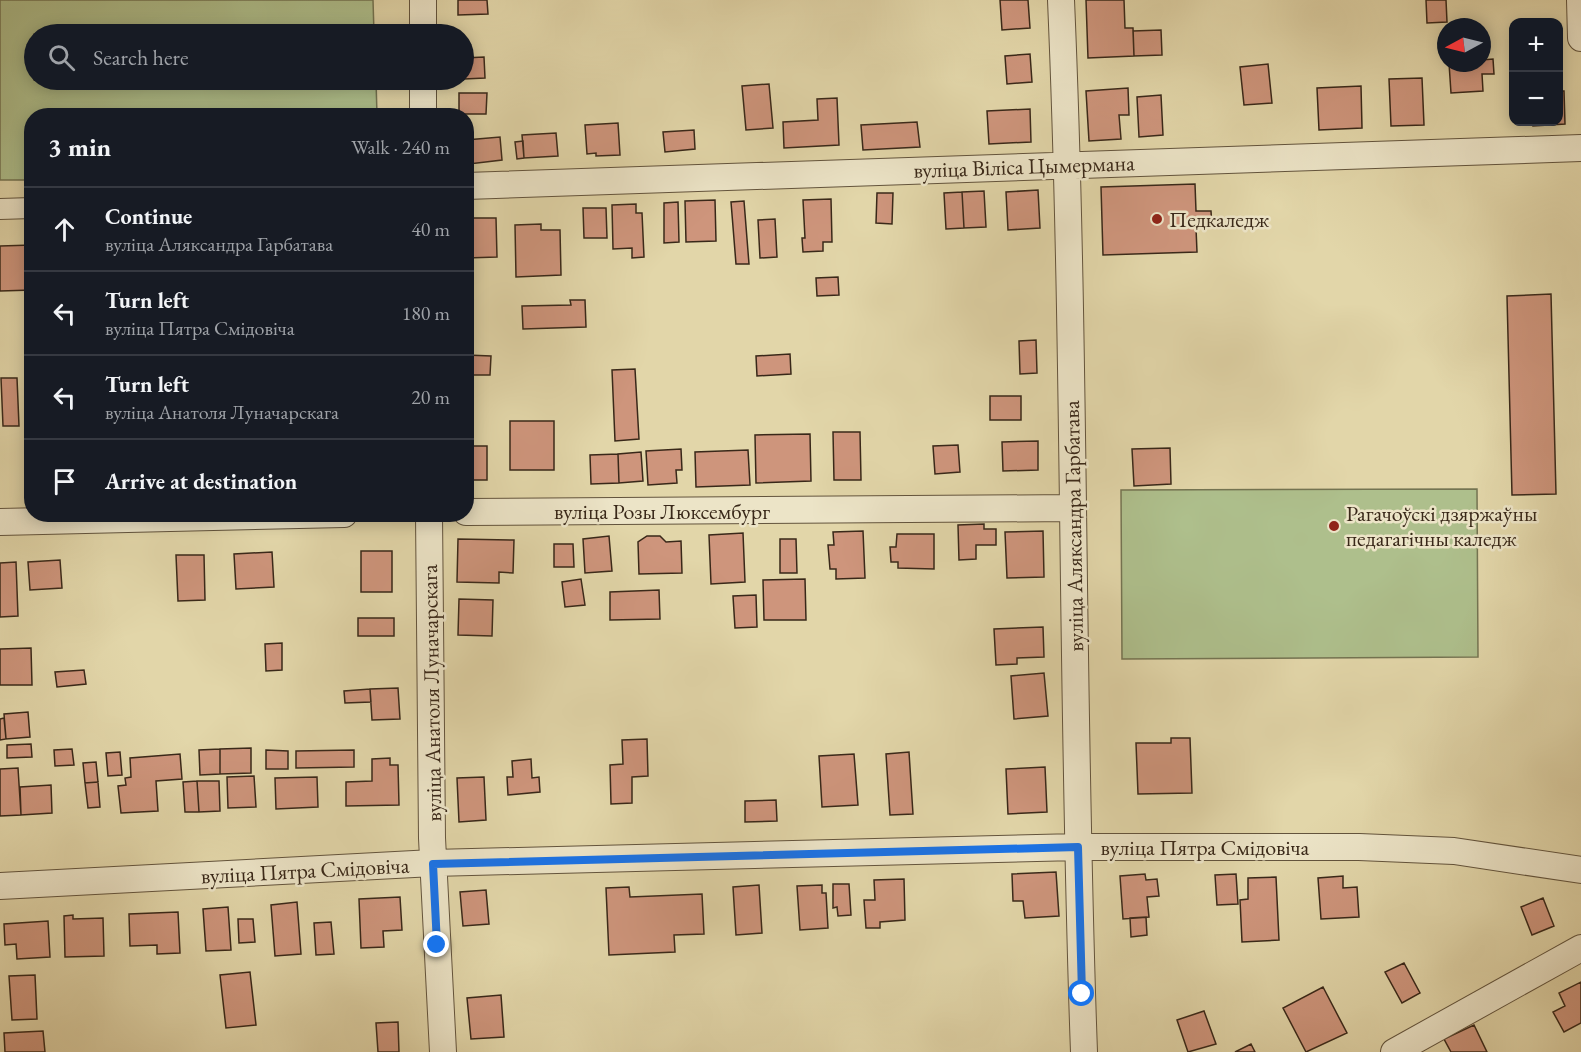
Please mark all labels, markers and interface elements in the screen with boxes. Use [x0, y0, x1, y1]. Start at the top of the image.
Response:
north arrow [1437, 18, 1491, 72]
map controls [1509, 18, 1563, 126]
button: + [1509, 18, 1563, 72]
search box [24, 24, 474, 90]
icon: search [45, 41, 78, 74]
text: Search here [93, 43, 188, 72]
button: − [1509, 72, 1563, 126]
text: 3 min [48, 130, 111, 164]
text: Walk · 240 m [351, 134, 450, 160]
street label: вуліца Віліса Цымермана [913, 148, 1135, 185]
text: Continue [105, 202, 192, 231]
place label: Педкаледж [1169, 205, 1270, 234]
marker: Педкаледж [1150, 212, 1164, 226]
icon: ahead [48, 213, 81, 246]
text: 40 m [411, 216, 450, 242]
text: вуліца Аляксандра Гарбатава [105, 231, 333, 257]
text: Turn left [105, 286, 189, 315]
icon: left [48, 297, 81, 330]
text: 180 m [402, 300, 450, 326]
text: вуліца Пятра Смідовіча [105, 315, 295, 341]
text: Turn left [105, 370, 189, 399]
icon: left [48, 381, 81, 414]
text: 20 m [411, 384, 450, 410]
text: вуліца Анатоля Луначарскага [105, 399, 339, 425]
street label: вуліца Аляксандра Гарбатава [1057, 400, 1090, 652]
icon: arrive [48, 465, 81, 498]
text: Arrive at destination [105, 467, 297, 496]
street label: вуліца Розы Люксембург [554, 497, 770, 526]
place label: Рагачоўскі дзяржаўны педагагічны каледж [1346, 499, 1537, 553]
marker: Рагачоўскі дзяржаўны педагагічны каледж [1327, 519, 1341, 533]
street label: вуліца Анатоля Луначарскага [415, 564, 448, 822]
street label: вуліца Пятра Смідовіча [1101, 833, 1310, 862]
street label: вуліца Пятра Смідовіча [200, 851, 410, 890]
route end [423, 931, 449, 957]
route start [1068, 980, 1094, 1006]

